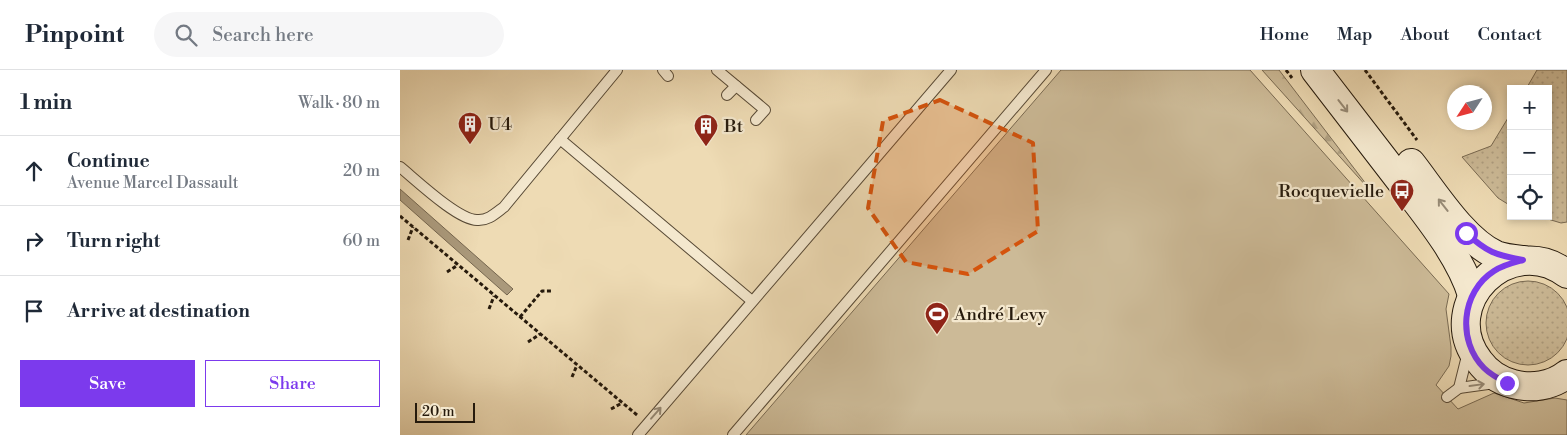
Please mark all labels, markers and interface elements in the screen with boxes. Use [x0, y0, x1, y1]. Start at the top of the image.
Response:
search box [154, 12, 504, 57]
text: Pinpoint [25, 20, 124, 50]
icon: search [172, 21, 200, 49]
text: Search here [212, 23, 314, 47]
text: Home [1260, 23, 1309, 46]
text: Map [1337, 23, 1373, 46]
text: About [1401, 23, 1450, 46]
text: Contact [1478, 23, 1542, 46]
north arrow [1447, 85, 1492, 130]
map controls [1507, 85, 1552, 220]
button: + [1507, 85, 1552, 130]
text: 1 min [20, 90, 72, 116]
text: Walk · 80 m [298, 93, 380, 113]
one-way arrow [1337, 99, 1348, 112]
building icon: U4 [457, 111, 483, 145]
place label: U4 [488, 113, 512, 136]
building icon: Bt [693, 113, 719, 147]
place label: Bt [723, 115, 744, 138]
button: − [1507, 130, 1552, 175]
text: Continue [67, 149, 150, 173]
icon: ahead [20, 157, 48, 185]
text: 20 m [343, 161, 380, 181]
text: Avenue Marcel Dassault [67, 173, 238, 193]
button: locate [1507, 175, 1552, 220]
bus stop icon: Rocquevielle [1389, 178, 1415, 212]
place label: Rocquevielle [1278, 180, 1384, 203]
one-way arrow [1438, 198, 1449, 211]
route start [1455, 222, 1478, 245]
icon: right [20, 227, 48, 255]
text: Turn right [67, 229, 160, 253]
text: 60 m [342, 231, 380, 251]
icon: arrive [20, 297, 48, 325]
text: Arrive at destination [67, 299, 250, 323]
sports icon: André Levy [924, 301, 950, 335]
place label: André Levy [953, 303, 1047, 326]
button: Save [20, 360, 195, 407]
button: Share [205, 360, 380, 407]
route end [1496, 372, 1519, 395]
one-way arrow [1469, 380, 1485, 390]
scale bar [415, 400, 475, 423]
text: 20 m [422, 403, 454, 421]
one-way arrow [650, 407, 661, 420]

